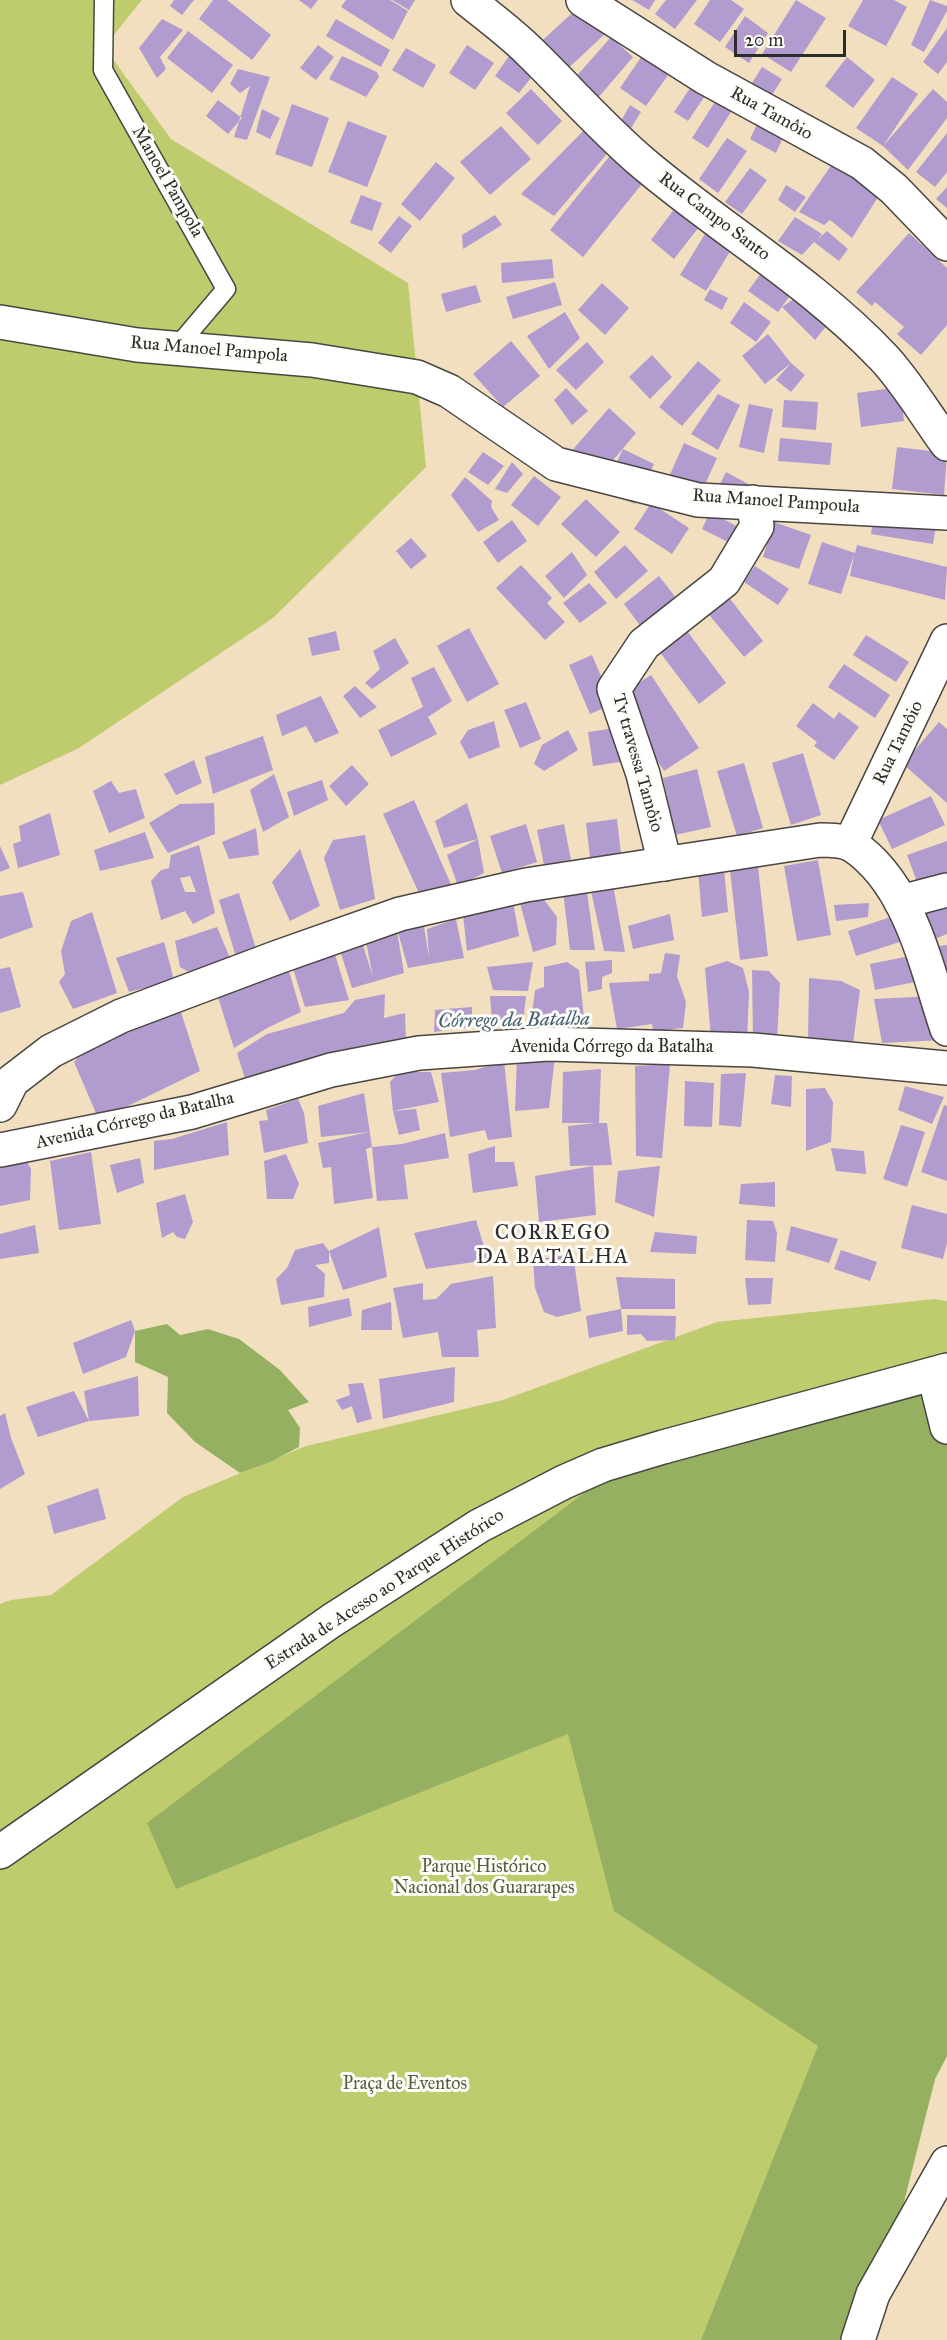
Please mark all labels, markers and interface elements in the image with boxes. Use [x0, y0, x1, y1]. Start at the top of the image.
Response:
scale bar [737, 18, 850, 56]
text: 20 m [745, 29, 783, 51]
street label: Rua Tamôio [726, 83, 816, 145]
street label: Manoel Pampola [126, 123, 208, 241]
street label: Rua Campo Santo [654, 168, 774, 266]
street label: Rua Manoel Pampola [129, 332, 289, 368]
street label: Rua Manoel Pampoula [691, 485, 861, 519]
street label: Tv travessa Tamôio [607, 691, 667, 835]
street label: Rua Tamôio [869, 697, 929, 789]
water label: Córrego da Batalha [438, 1008, 590, 1034]
street label: Avenida Córrego da Batalha [511, 1037, 713, 1059]
street label: Avenida Córrego da Batalha [34, 1088, 236, 1154]
district label: CORREGO DA BATALHA [476, 1221, 630, 1271]
street label: Estrada de Acesso ao Parque Histórico [262, 1505, 508, 1675]
park label: Parque Histórico Nacional dos Guararapes [393, 1857, 575, 1900]
park label: Praça de Eventos [343, 2074, 467, 2096]

